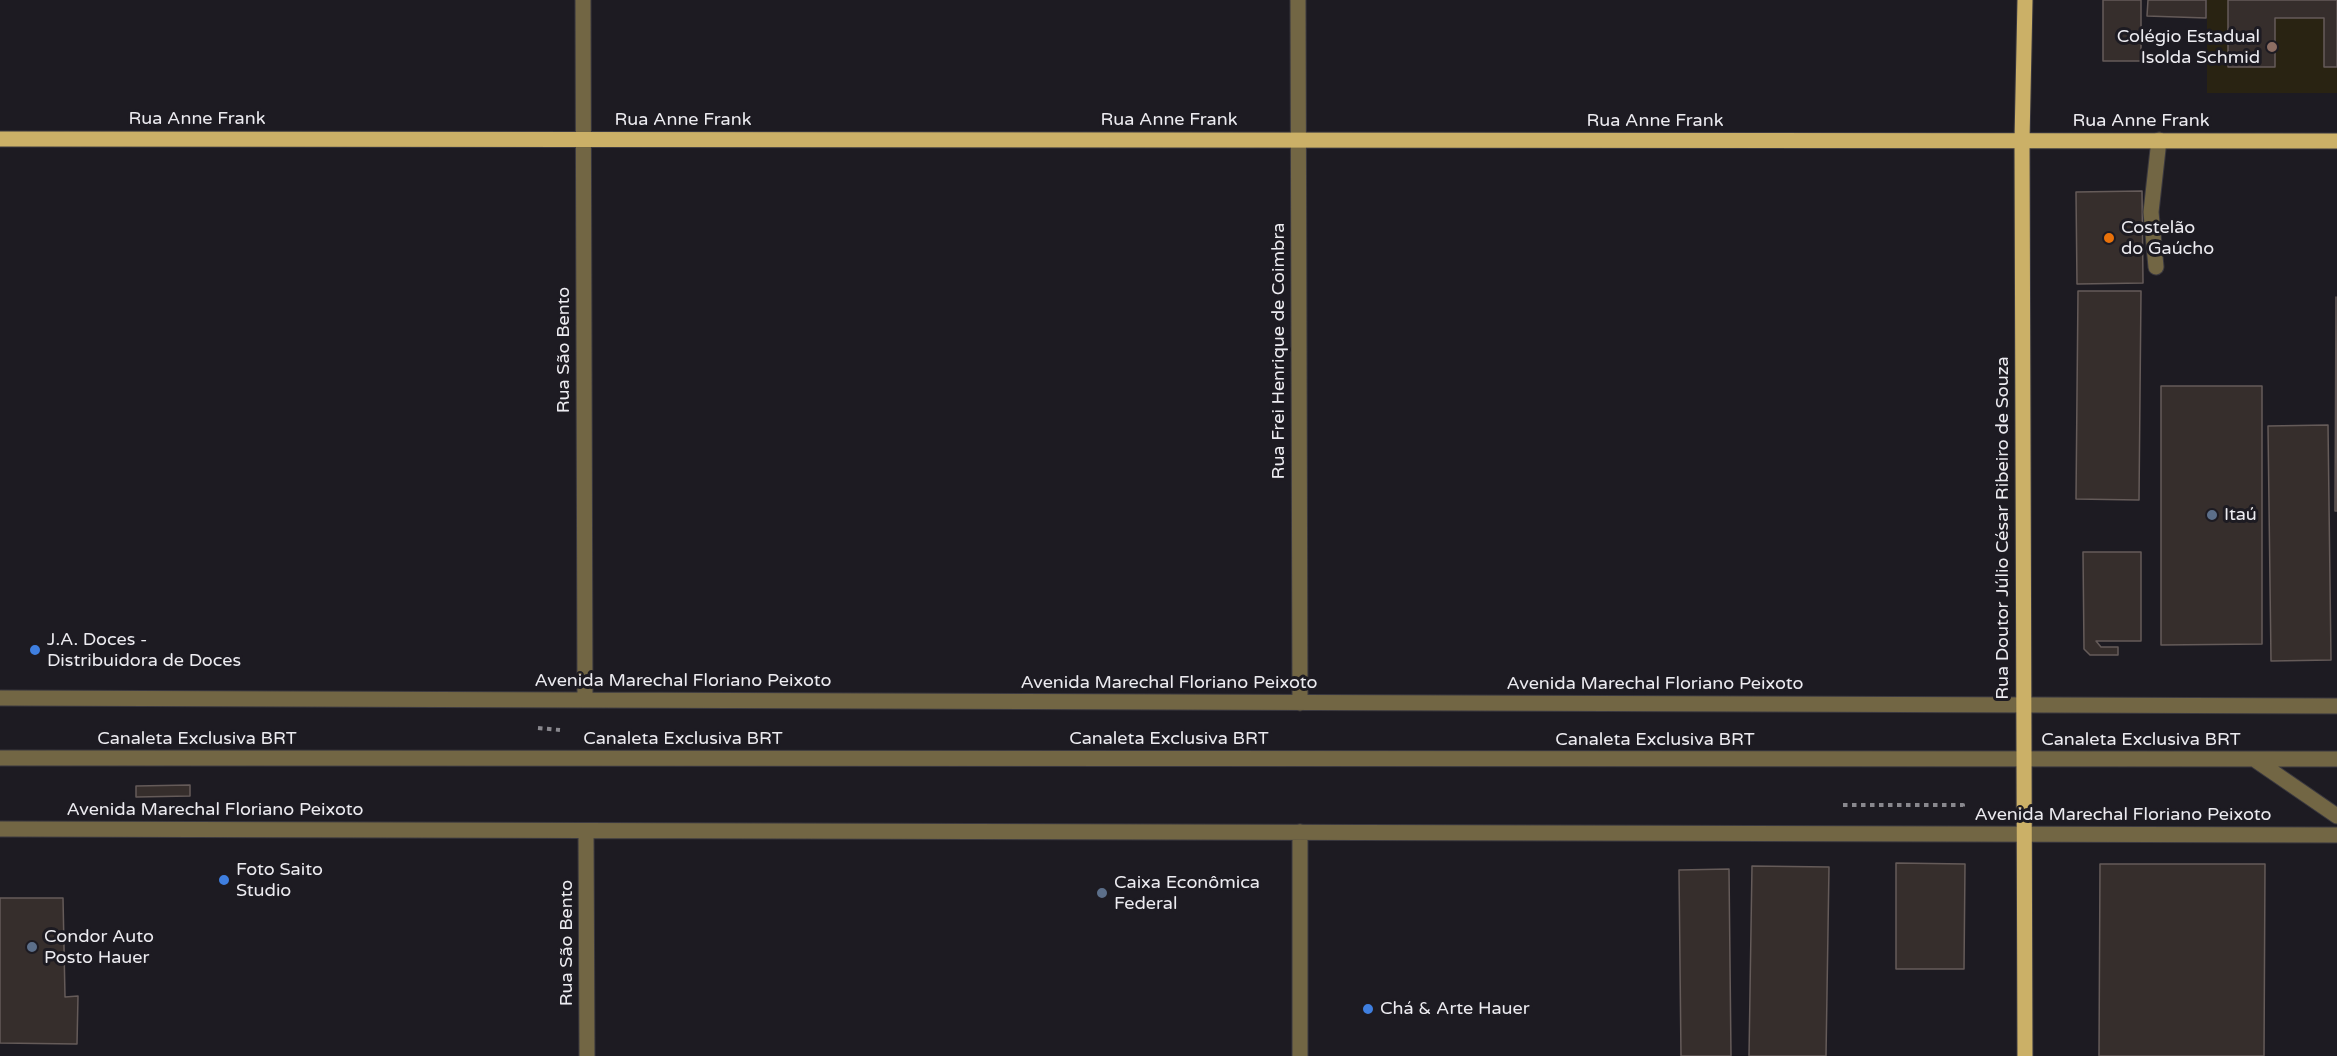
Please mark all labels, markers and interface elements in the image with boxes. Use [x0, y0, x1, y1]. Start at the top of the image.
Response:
place label: Colégio Estadual Isolda Schmid [2117, 26, 2260, 68]
marker: Colégio Estadual Isolda Schmid [2265, 40, 2279, 54]
street label: Rua Anne Frank [129, 108, 265, 130]
street label: Rua Anne Frank [615, 109, 751, 131]
street label: Rua Anne Frank [1101, 109, 1237, 131]
street label: Rua Anne Frank [1587, 110, 1723, 132]
street label: Rua Anne Frank [2073, 110, 2209, 132]
place label: Costelão do Gaúcho [2121, 217, 2214, 260]
street label: Rua Frei Henrique de Coimbra [1268, 223, 1290, 479]
marker: Costelão do Gaúcho [2102, 231, 2116, 245]
street label: Rua São Bento [553, 287, 575, 413]
street label: Rua Doutor Júlio César Ribeiro de Souza [1992, 356, 2014, 700]
place label: Itaú [2224, 504, 2257, 526]
marker: Itaú [2205, 508, 2219, 522]
place label: J.A. Doces - Distribuidora de Doces [47, 629, 241, 672]
marker: J.A. Doces - Distribuidora de Doces [28, 643, 42, 657]
street label: Avenida Marechal Floriano Peixoto [534, 670, 832, 692]
street label: Avenida Marechal Floriano Peixoto [1020, 672, 1318, 694]
street label: Avenida Marechal Floriano Peixoto [1506, 673, 1804, 695]
street label: Canaleta Exclusiva BRT [97, 728, 297, 750]
street label: Canaleta Exclusiva BRT [583, 728, 783, 750]
street label: Canaleta Exclusiva BRT [1069, 728, 1269, 750]
street label: Canaleta Exclusiva BRT [1555, 729, 1755, 751]
street label: Canaleta Exclusiva BRT [2041, 729, 2241, 751]
street label: Avenida Marechal Floriano Peixoto [66, 799, 364, 821]
street label: Avenida Marechal Floriano Peixoto [1974, 804, 2272, 826]
place label: Foto Saito Studio [236, 859, 323, 902]
place label: Caixa Econômica Federal [1114, 872, 1260, 914]
marker: Foto Saito Studio [217, 873, 231, 887]
street label: Rua São Bento [556, 880, 578, 1006]
marker: Caixa Econômica Federal [1095, 886, 1109, 900]
place label: Condor Auto Posto Hauer [44, 926, 154, 968]
marker: Condor Auto Posto Hauer [25, 940, 39, 954]
place label: Chá & Arte Hauer [1380, 998, 1530, 1020]
marker: Chá & Arte Hauer [1361, 1002, 1375, 1016]

